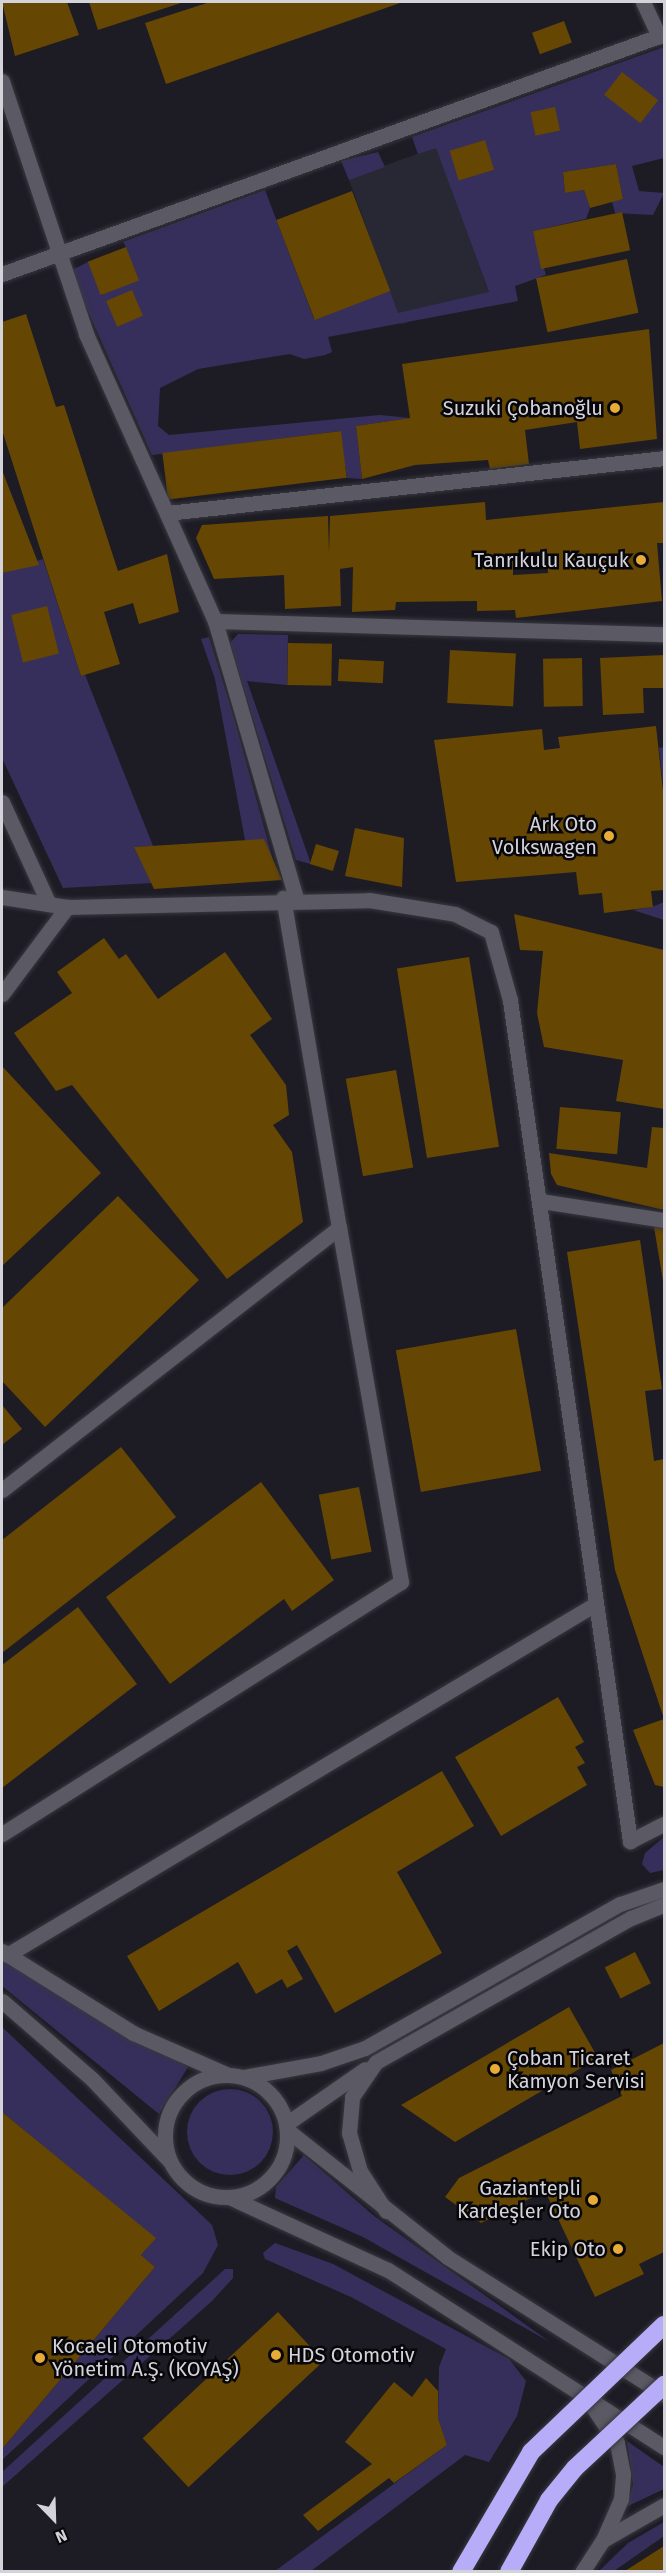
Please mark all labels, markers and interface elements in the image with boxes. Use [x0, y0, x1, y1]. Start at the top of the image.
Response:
place label: Suzuki Çobanoğlu [443, 396, 603, 420]
marker: Suzuki Çobanoğlu [608, 401, 622, 415]
place label: Tanrıkulu Kauçuk [474, 548, 629, 572]
marker: Tanrıkulu Kauçuk [634, 553, 648, 567]
place label: Ark Oto Volkswagen [492, 813, 597, 860]
marker: Ark Oto Volkswagen [602, 829, 616, 843]
place label: Çoban Ticaret Kamyon Servisi [507, 2046, 645, 2093]
marker: Çoban Ticaret Kamyon Servisi [488, 2062, 502, 2076]
place label: Gaziantepli Kardeşler Oto [457, 2176, 581, 2223]
marker: Gaziantepli Kardeşler Oto [586, 2193, 600, 2207]
place label: Ekip Oto [530, 2237, 606, 2261]
marker: Ekip Oto [611, 2242, 625, 2256]
place label: Kocaeli Otomotiv Yönetim A.Ş. (KOYAŞ) [52, 2334, 239, 2381]
place label: HDS Otomotiv [288, 2343, 415, 2367]
marker: HDS Otomotiv [269, 2348, 283, 2362]
marker: Kocaeli Otomotiv Yönetim A.Ş. (KOYAŞ) [33, 2351, 47, 2365]
north arrow [24, 2489, 84, 2549]
text: N [53, 2525, 70, 2547]

